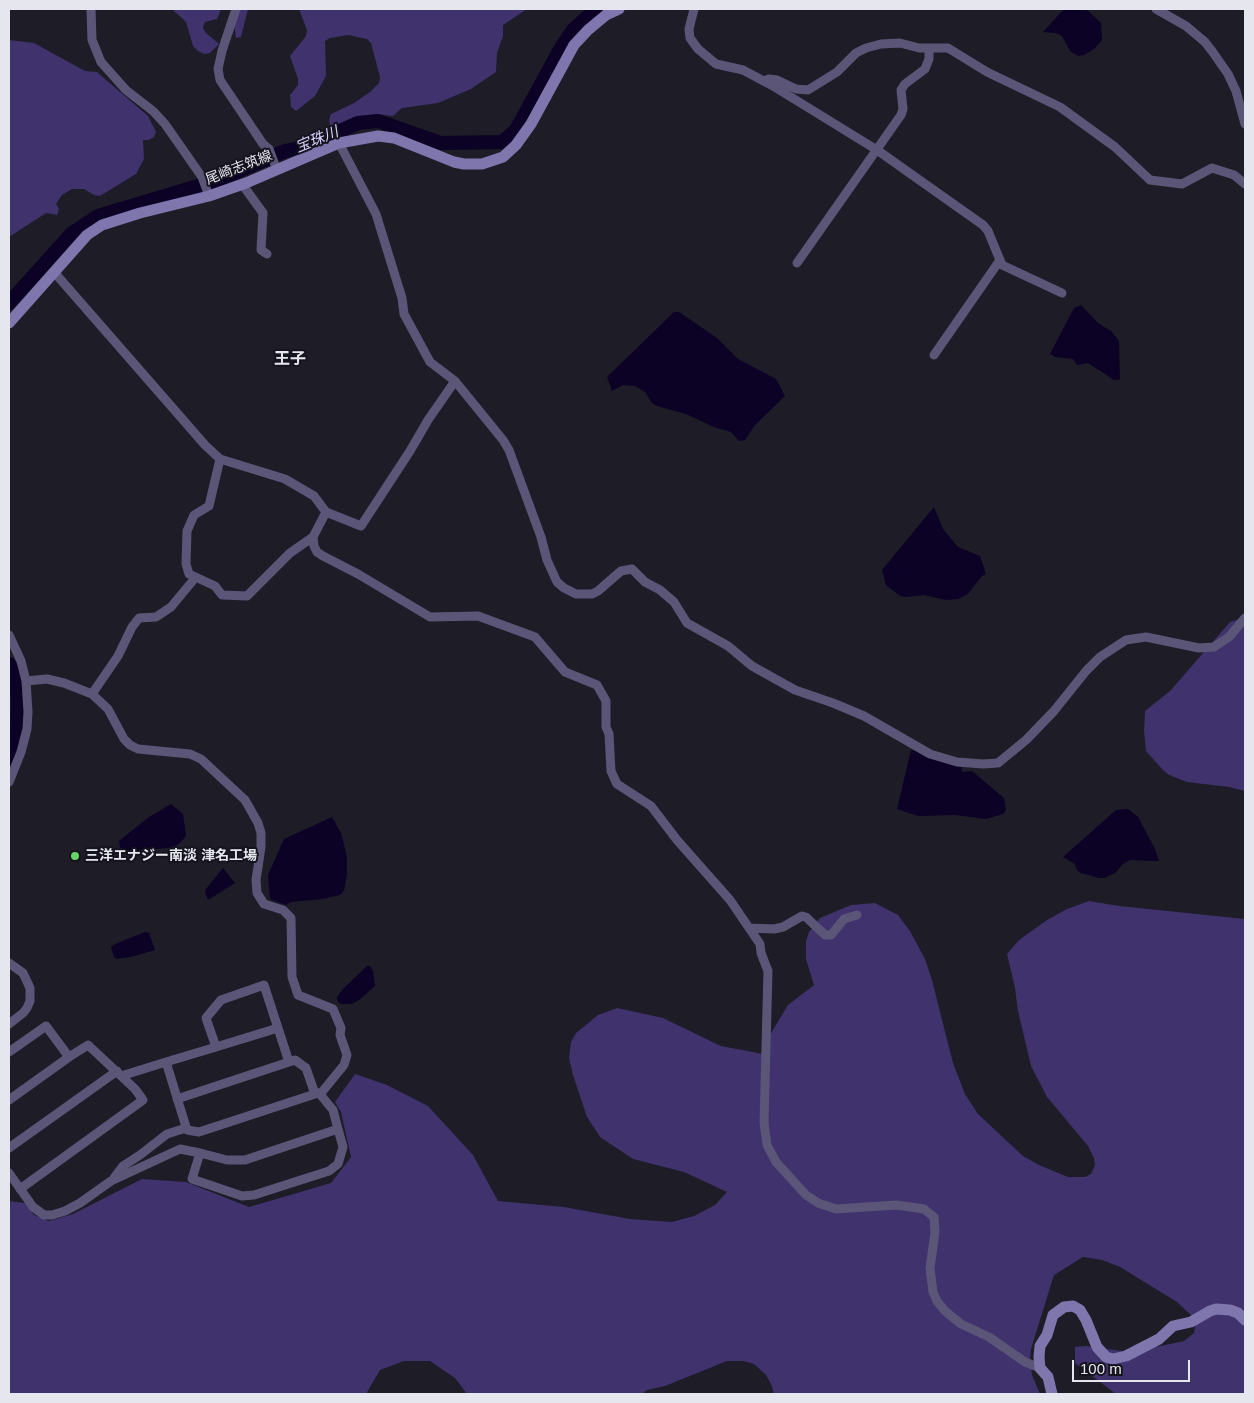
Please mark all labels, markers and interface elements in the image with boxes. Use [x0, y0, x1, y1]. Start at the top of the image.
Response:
water label: 宝珠川 [293, 123, 341, 157]
street label: 尾崎志筑線 [203, 148, 275, 188]
district label: 王子 [274, 350, 306, 370]
place label: 三洋エナジー南淡 津名工場 [85, 848, 257, 864]
marker: 三洋エナジー南淡 津名工場 [69, 850, 81, 862]
scale bar [1074, 1350, 1192, 1382]
text: 100 m [1080, 1360, 1122, 1377]

